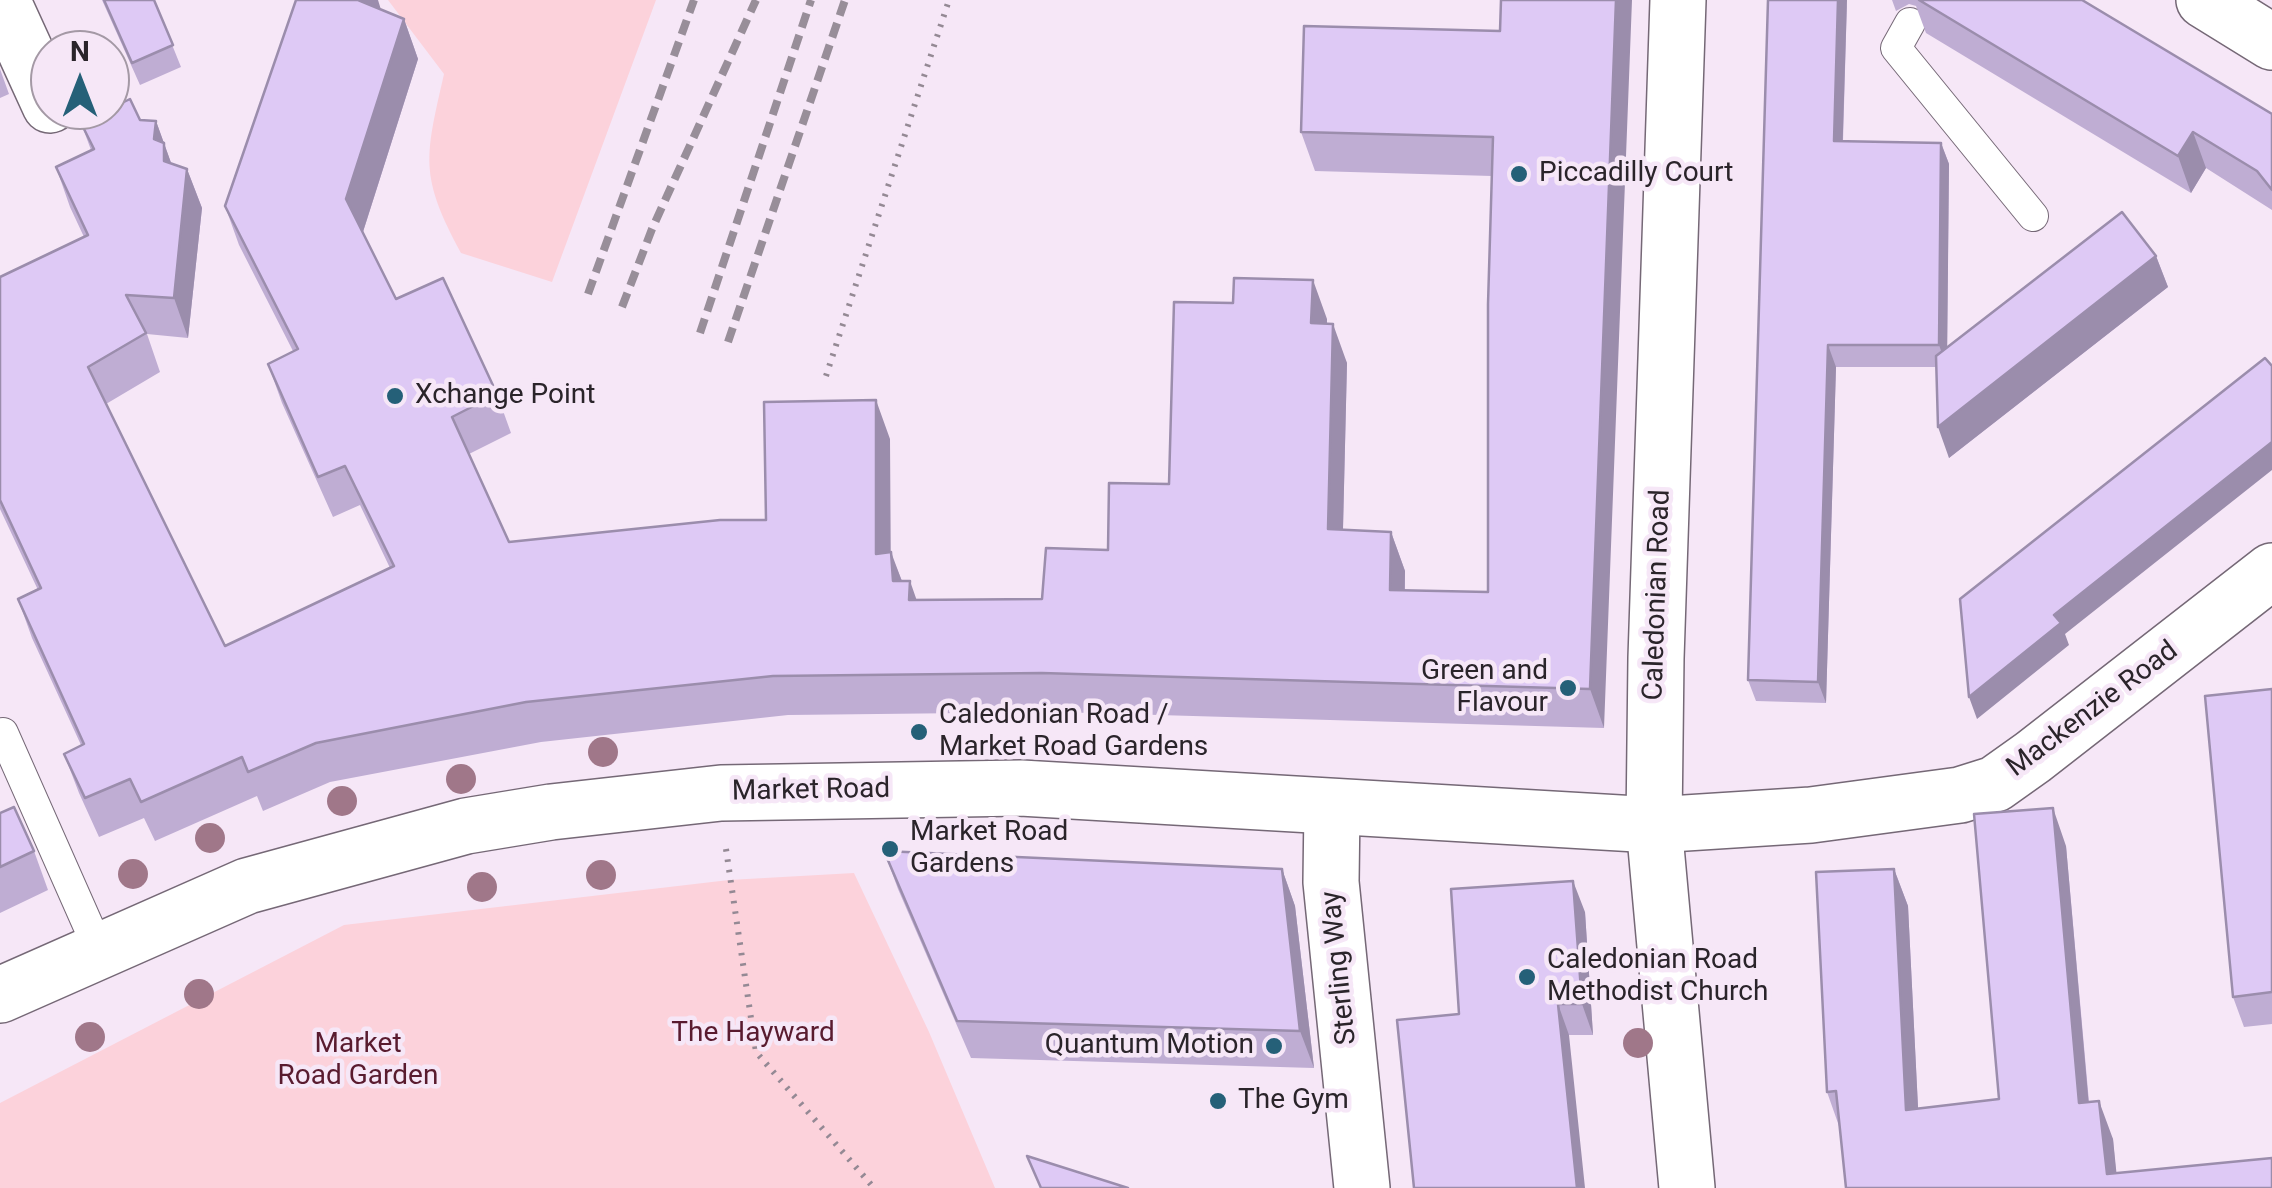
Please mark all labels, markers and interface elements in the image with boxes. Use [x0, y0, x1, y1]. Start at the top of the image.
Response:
north arrow [30, 30, 130, 130]
text: N [70, 35, 90, 68]
place label: Piccadilly Court [1539, 157, 1733, 191]
marker: Piccadilly Court [1508, 163, 1530, 185]
place label: Xchange Point [415, 379, 595, 413]
marker: Xchange Point [384, 385, 406, 407]
street label: Caledonian Road [1638, 489, 1678, 701]
street label: Mackenzie Road [2001, 635, 2185, 785]
place label: Green and Flavour [1421, 655, 1548, 721]
marker: Green and Flavour [1557, 677, 1579, 699]
place label: Caledonian Road / Market Road Gardens [939, 699, 1208, 765]
marker: Caledonian Road / Market Road Gardens [908, 721, 930, 743]
street label: Market Road [732, 773, 890, 809]
place label: Market Road Gardens [910, 816, 1068, 882]
marker: Market Road Gardens [879, 838, 901, 860]
street label: Sterling Way [1315, 889, 1365, 1047]
place label: Caledonian Road Methodist Church [1547, 944, 1768, 1010]
marker: Caledonian Road Methodist Church [1516, 966, 1538, 988]
park label: The Hayward [671, 1017, 835, 1051]
park label: Market Road Garden [278, 1028, 438, 1094]
place label: Quantum Motion [1045, 1029, 1254, 1063]
marker: Quantum Motion [1263, 1035, 1285, 1057]
place label: The Gym [1238, 1084, 1349, 1118]
marker: The Gym [1207, 1090, 1229, 1112]

